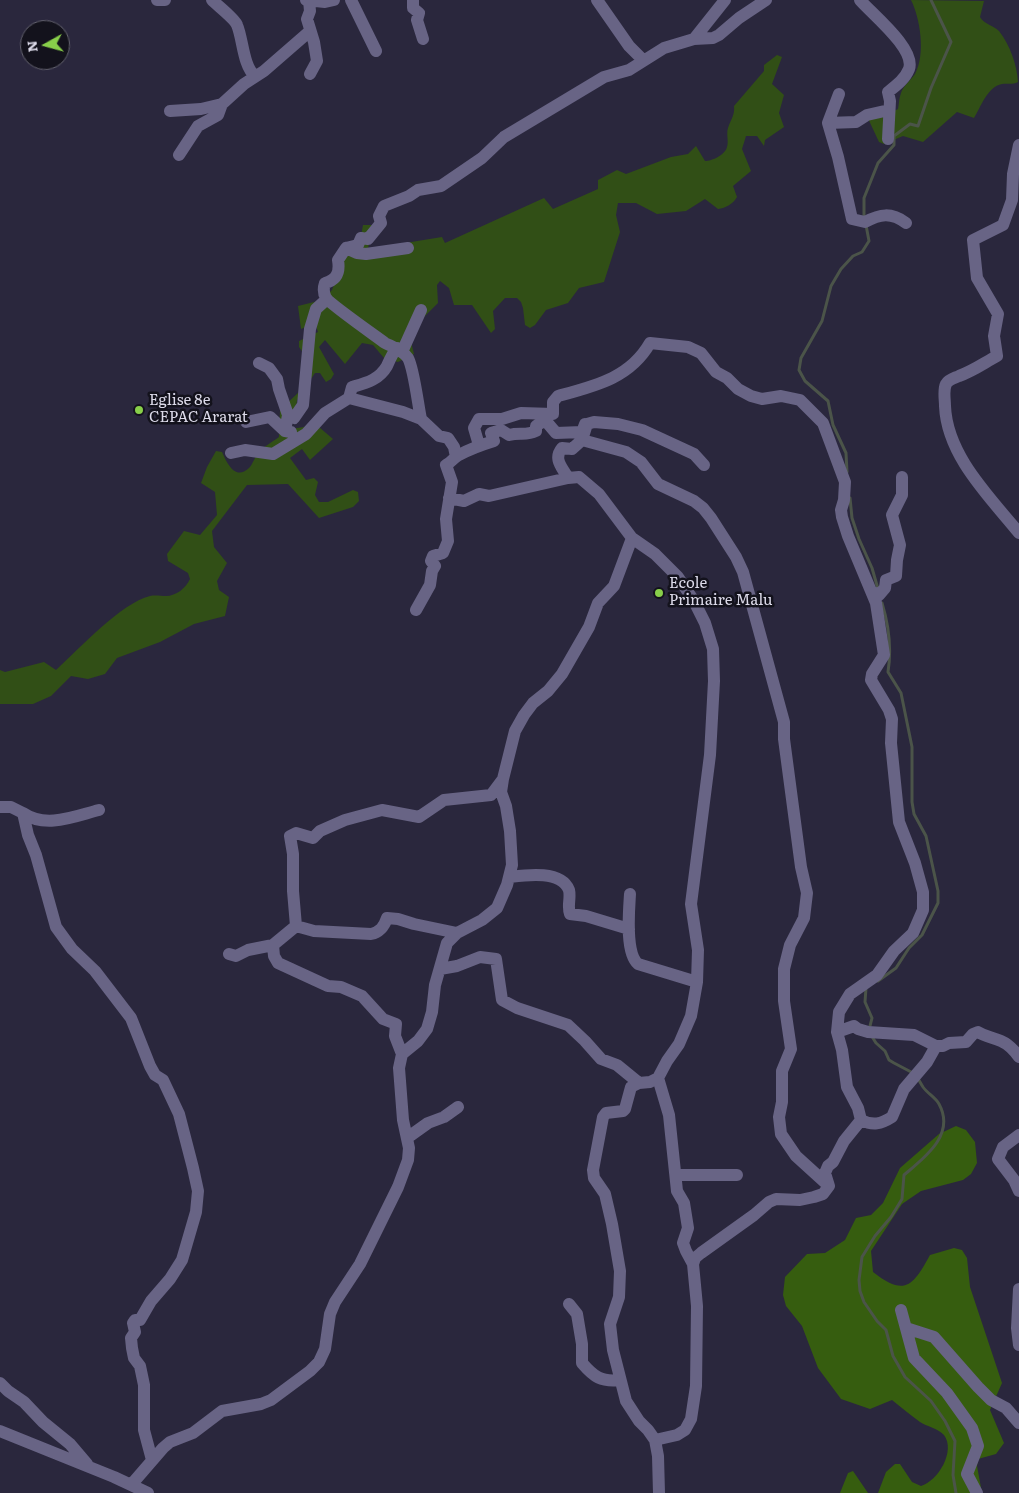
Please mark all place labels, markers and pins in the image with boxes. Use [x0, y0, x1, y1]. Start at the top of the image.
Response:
place label: Eglise 8e CEPAC Ararat [149, 392, 248, 427]
marker: Eglise 8e CEPAC Ararat [133, 404, 145, 416]
place label: Ecole Primaire Malu [669, 575, 773, 610]
marker: Ecole Primaire Malu [653, 587, 665, 599]

